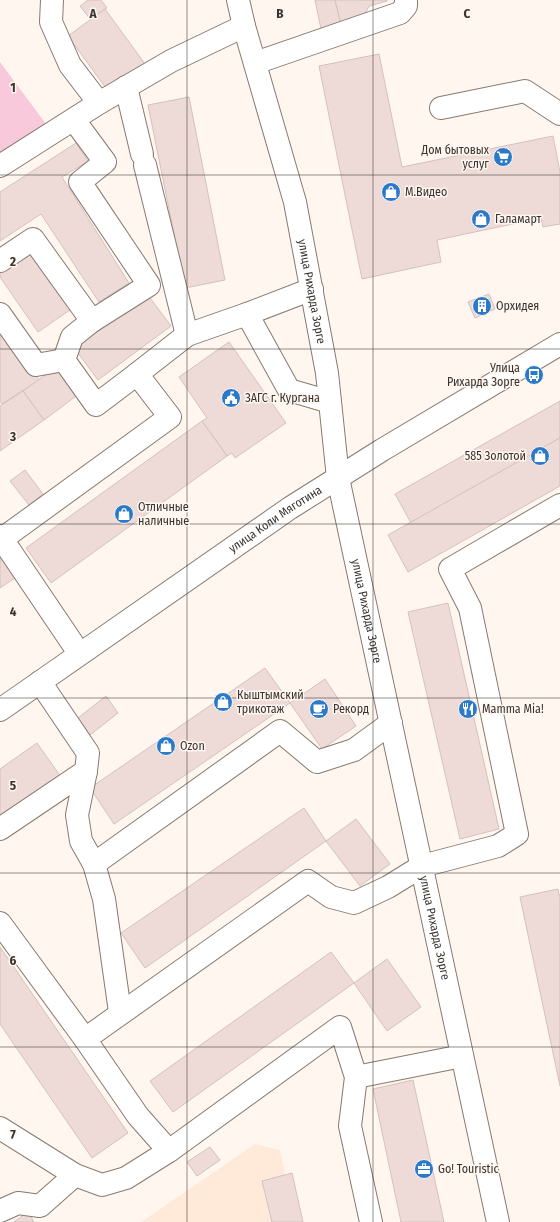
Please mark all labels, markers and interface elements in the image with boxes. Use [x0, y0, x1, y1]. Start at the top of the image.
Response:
text: A [88, 6, 97, 21]
text: B [276, 6, 284, 21]
text: C [464, 6, 471, 21]
text: 1 [10, 80, 16, 95]
place label: Дом бытовых услуг [421, 143, 490, 171]
supermarket icon: Дом бытовых услуг [492, 146, 514, 168]
shop icon: М.Видео [380, 181, 402, 203]
place label: М.Видео [405, 185, 447, 199]
shop icon: Галамарт [470, 208, 492, 230]
place label: Галамарт [495, 212, 542, 226]
street label: улица Рихарда Зорге [295, 238, 328, 345]
text: 2 [9, 254, 16, 269]
building icon: Орхидея [471, 295, 493, 317]
place label: Орхидея [496, 299, 539, 313]
place label: Улица Рихарда Зорге [447, 361, 520, 389]
bus stop icon: Улица Рихарда Зорге [523, 364, 545, 386]
public building icon: ЗАГС г. Кургана [220, 387, 242, 409]
place label: ЗАГС г. Кургана [245, 391, 320, 405]
text: 3 [9, 429, 16, 444]
shop icon: 585 Золотой [529, 445, 551, 467]
place label: 585 Золотой [465, 449, 526, 463]
street label: улица Коли Мяготина [226, 483, 325, 556]
place label: Отличные наличные [138, 500, 189, 528]
shop icon: Отличные наличные [113, 503, 135, 525]
street label: улица Рихарда Зорге [349, 558, 385, 664]
text: 4 [10, 604, 17, 619]
place label: Кыштымский трикотаж [237, 688, 304, 716]
shop icon: Кыштымский трикотаж [212, 691, 234, 713]
cafe icon: Рекорд [308, 698, 330, 720]
restaurant icon: Mamma Mia! [457, 698, 479, 720]
place label: Рекорд [333, 702, 369, 716]
place label: Mamma Mia! [482, 702, 544, 716]
shop icon: Ozon [155, 735, 177, 757]
place label: Ozon [180, 739, 205, 753]
text: 5 [10, 778, 16, 793]
street label: улица Рихарда Зорге [417, 874, 453, 981]
text: 6 [10, 953, 17, 968]
text: 7 [10, 1127, 16, 1142]
office icon: Go! Touristic [413, 1158, 435, 1180]
place label: Go! Touristic [438, 1162, 499, 1176]

